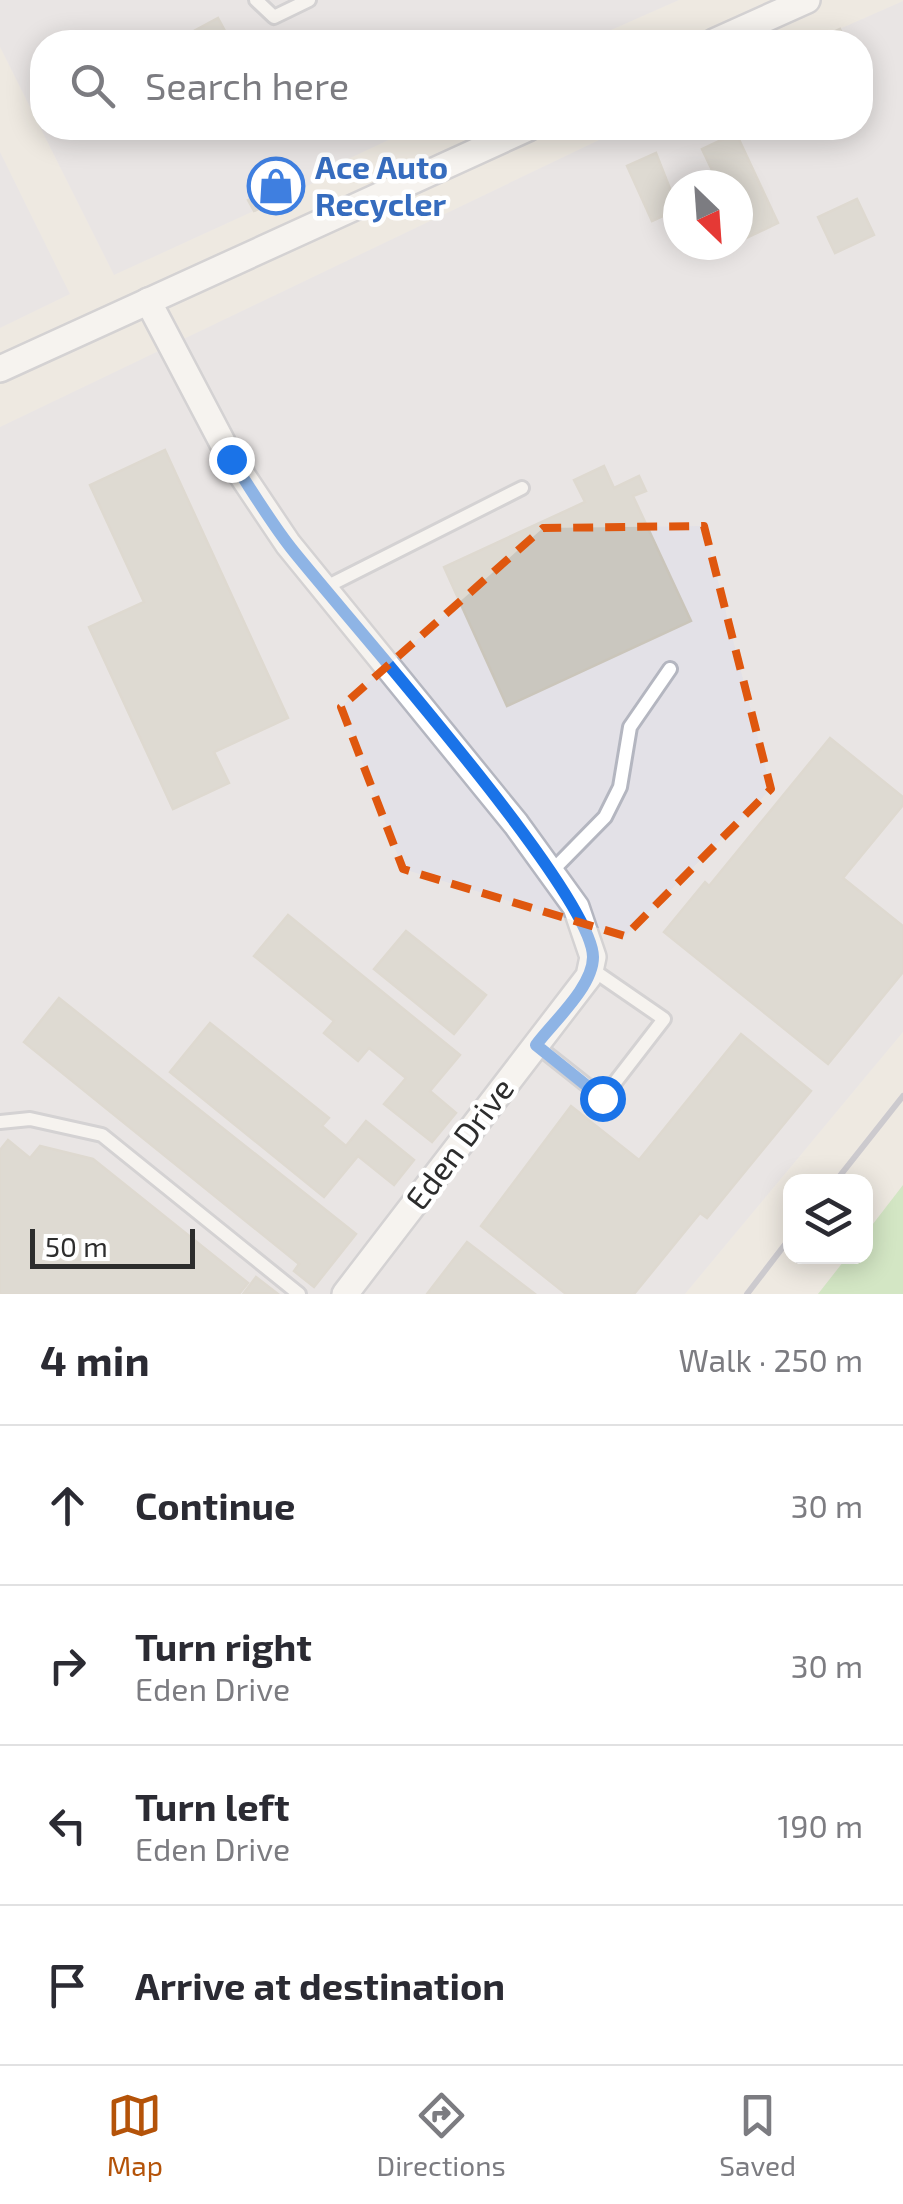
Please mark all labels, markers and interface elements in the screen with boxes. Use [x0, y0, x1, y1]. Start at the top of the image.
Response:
search box [30, 30, 873, 140]
icon: search [65, 58, 120, 113]
text: Search here [145, 62, 349, 108]
place label: Ace Auto Recycler [315, 147, 448, 223]
shop icon: Ace Auto Recycler [246, 156, 306, 216]
north arrow [663, 170, 753, 260]
route end [209, 437, 255, 483]
street label: Eden Drive [397, 1069, 520, 1216]
route start [580, 1076, 626, 1122]
map controls [783, 1174, 873, 1264]
button: layers [783, 1174, 873, 1264]
scale bar [30, 1224, 195, 1268]
text: 50 m [45, 1229, 108, 1263]
text: 4 min [40, 1334, 150, 1384]
text: Walk · 250 m [679, 1340, 863, 1378]
icon: ahead [40, 1478, 95, 1533]
text: Continue [135, 1482, 295, 1528]
text: 30 m [791, 1486, 863, 1524]
text: Turn right [135, 1623, 312, 1669]
icon: right [40, 1638, 95, 1693]
text: 30 m [791, 1646, 863, 1684]
text: Eden Drive [135, 1669, 290, 1707]
text: Turn left [135, 1783, 290, 1829]
icon: left [40, 1798, 95, 1853]
text: 190 m [777, 1806, 863, 1844]
text: Eden Drive [135, 1829, 290, 1867]
icon: arrive [40, 1958, 95, 2013]
text: Arrive at destination [135, 1962, 505, 2008]
tab: Map [107, 2088, 163, 2182]
tab: Directions [377, 2088, 506, 2182]
tab: Saved [719, 2088, 796, 2182]

